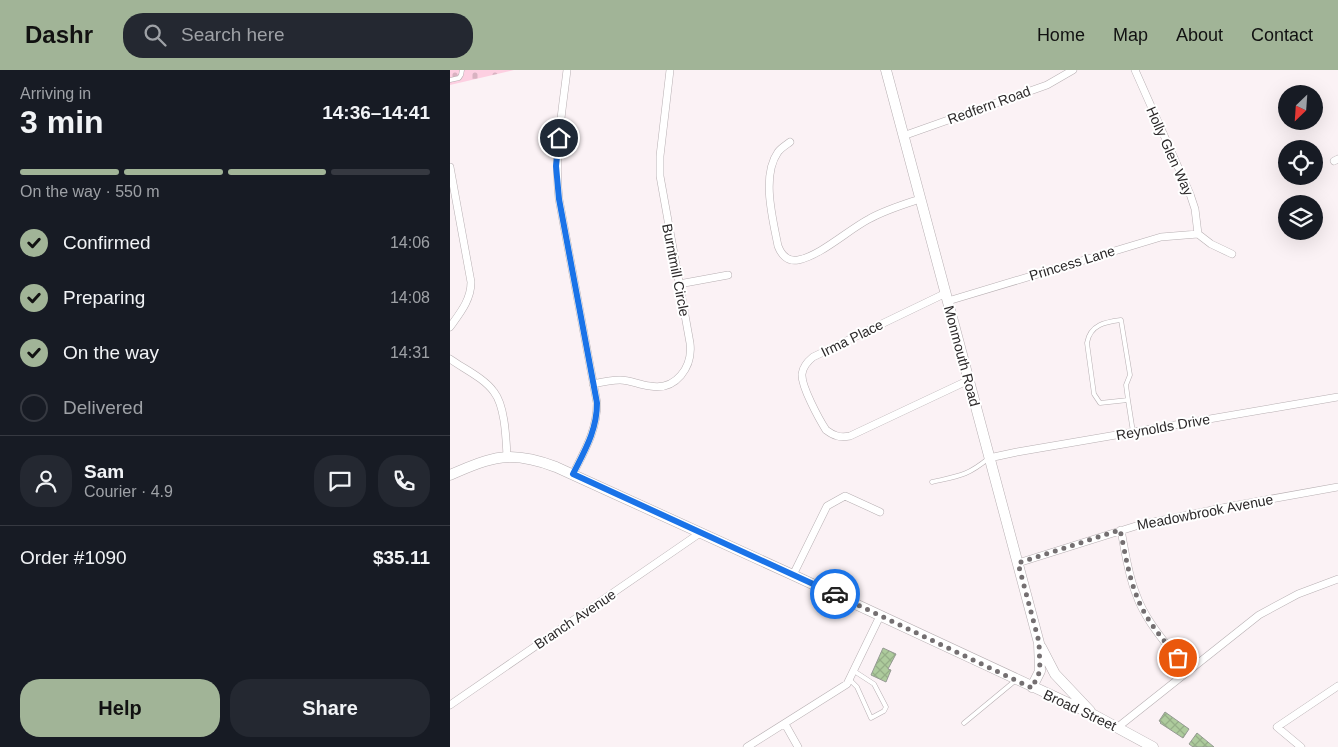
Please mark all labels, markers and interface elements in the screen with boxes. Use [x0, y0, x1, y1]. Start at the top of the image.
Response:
search box [123, 13, 473, 58]
text: Dashr [25, 21, 93, 48]
icon: search [141, 21, 169, 49]
text: Search here [181, 24, 285, 45]
text: Home [1037, 25, 1085, 45]
text: Map [1113, 25, 1148, 45]
text: About [1176, 25, 1223, 45]
text: Contact [1251, 25, 1313, 45]
street label: Redfern Road [945, 83, 1033, 127]
text: Arriving in [20, 85, 91, 102]
north arrow [1278, 85, 1322, 130]
map controls [1278, 85, 1323, 240]
text: 14:36–14:41 [322, 102, 430, 123]
text: 3 min [20, 104, 104, 140]
street label: Holly Glen Way [1143, 104, 1197, 198]
pin [538, 117, 580, 159]
icon: home [545, 124, 573, 152]
button: locate [1278, 140, 1323, 185]
text: On the way · 550 m [20, 183, 160, 200]
button: layers [1278, 195, 1323, 240]
street label: Burntmill Circle [659, 222, 693, 318]
icon: check [20, 229, 48, 257]
text: Confirmed [63, 232, 151, 253]
text: 14:06 [390, 234, 430, 251]
street label: Princess Lane [1027, 242, 1117, 284]
icon: check [20, 284, 48, 312]
text: Preparing [63, 287, 145, 308]
text: 14:08 [390, 289, 430, 306]
street label: Monmouth Road [941, 304, 983, 408]
street label: Irma Place [818, 316, 886, 360]
icon: check [20, 339, 48, 367]
text: On the way [63, 342, 159, 363]
text: 14:31 [390, 344, 430, 361]
text: Delivered [63, 397, 143, 418]
street label: Reynolds Drive [1115, 411, 1211, 443]
button: person [20, 455, 72, 507]
button: chat [314, 455, 366, 507]
button: phone [378, 455, 430, 507]
text: Sam [84, 461, 124, 482]
text: Courier · 4.9 [84, 483, 173, 500]
street label: Meadowbrook Avenue [1136, 491, 1275, 533]
text: Order #1090 [20, 547, 127, 568]
text: $35.11 [373, 547, 430, 568]
courier [810, 569, 860, 619]
icon: car [821, 580, 849, 608]
street label: Branch Avenue [531, 586, 619, 652]
pin [1157, 637, 1199, 679]
icon: bag [1164, 644, 1192, 672]
button: Help [20, 679, 220, 737]
button: Share [230, 679, 430, 737]
street label: Broad Street [1041, 686, 1119, 734]

